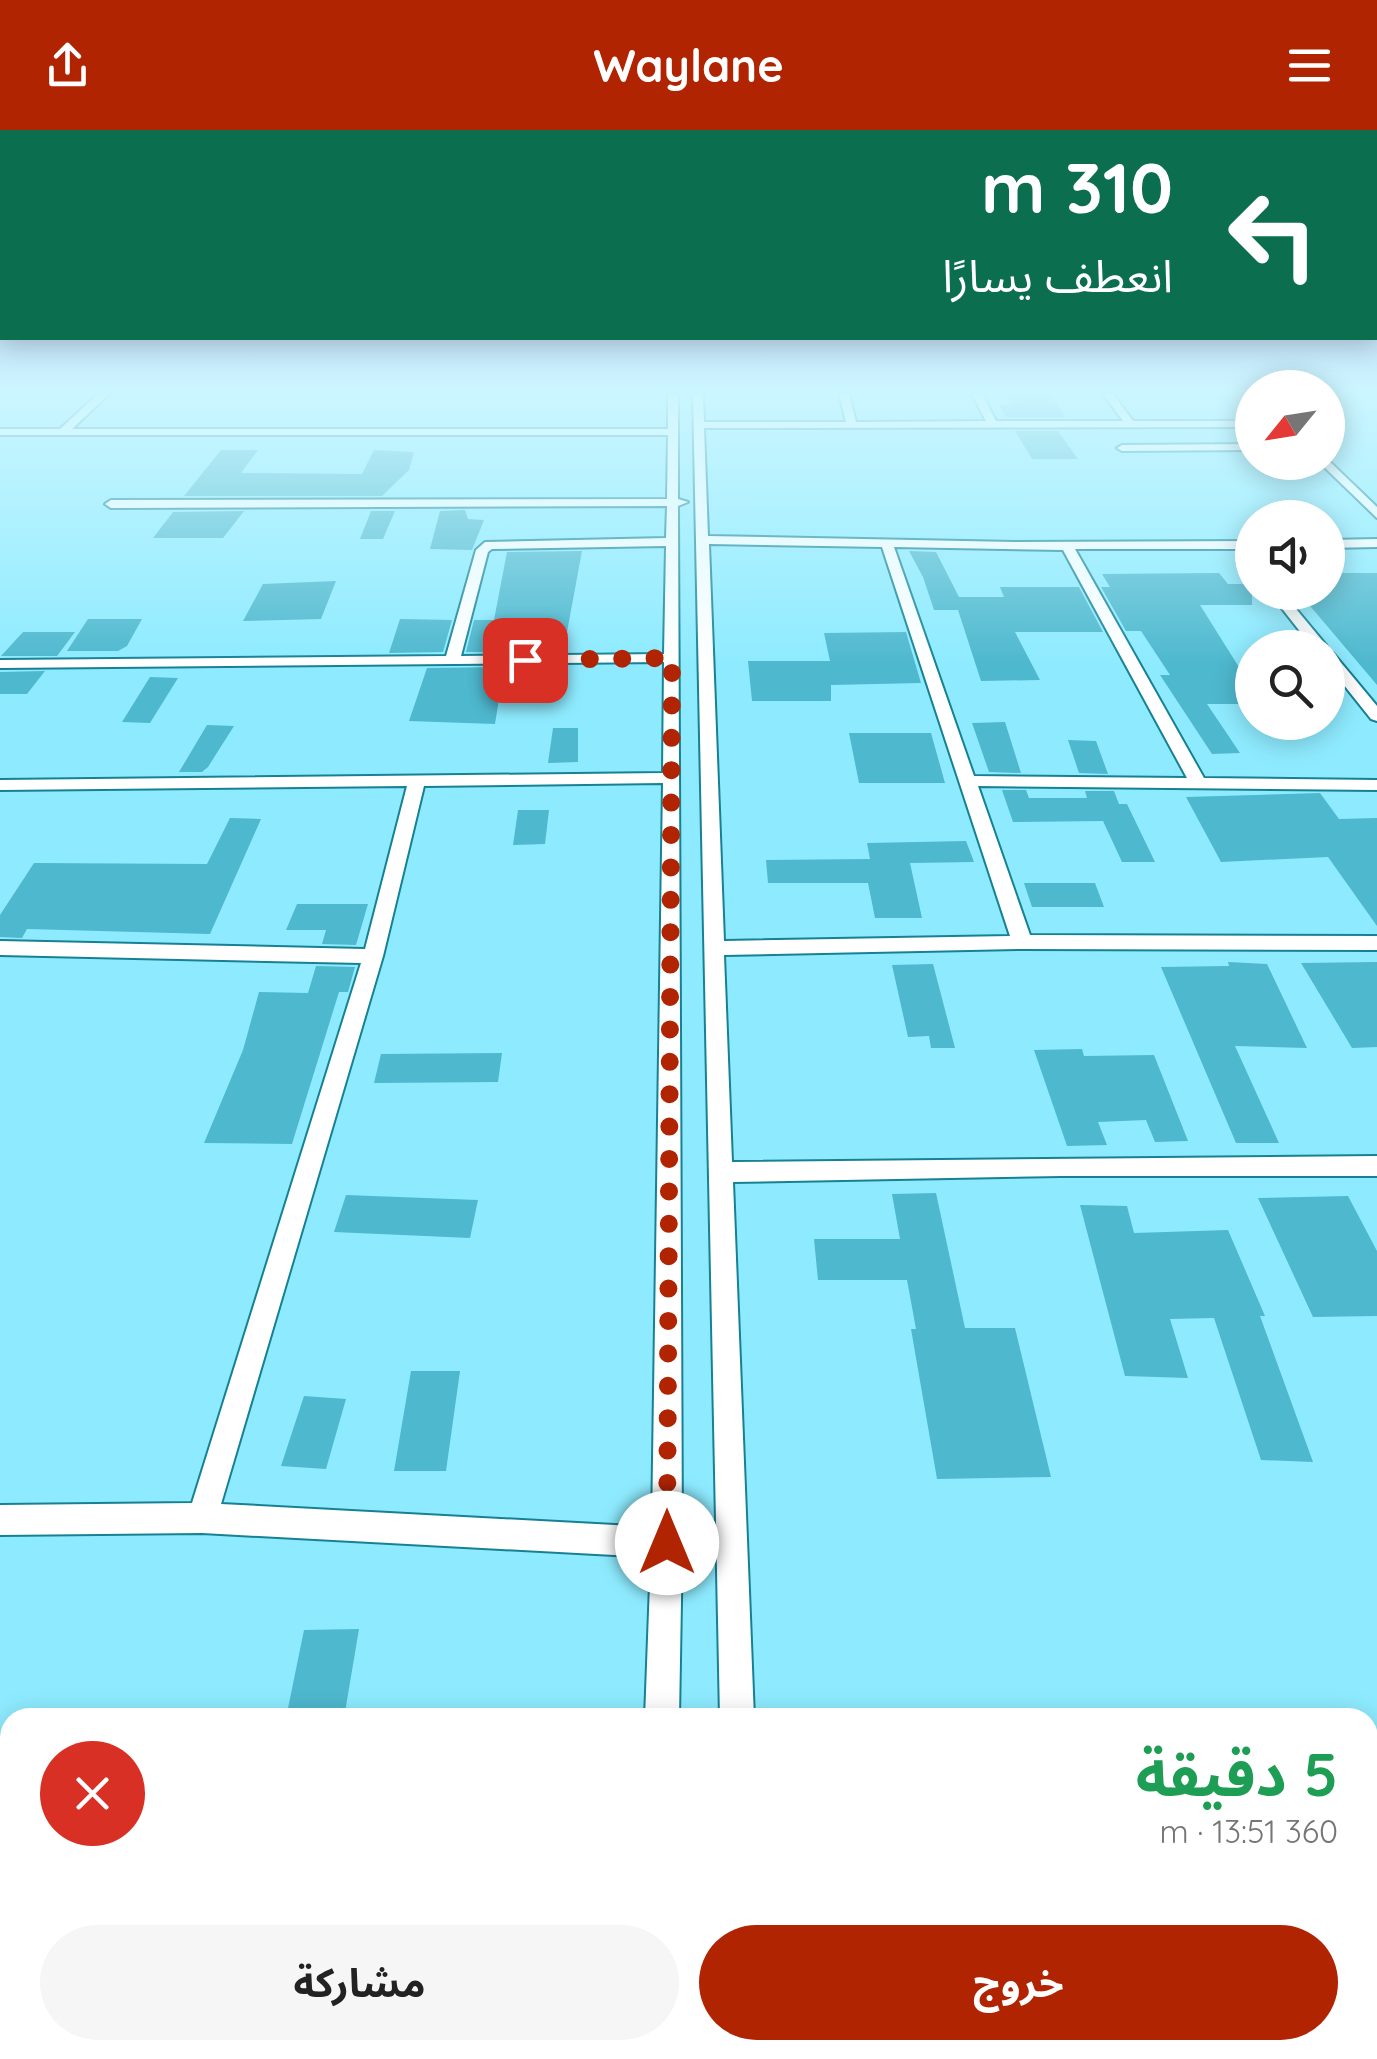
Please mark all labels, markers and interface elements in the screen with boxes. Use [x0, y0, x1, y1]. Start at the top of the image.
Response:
text: Waylane [593, 37, 784, 93]
icon: share [40, 38, 95, 93]
icon: menu [1282, 38, 1337, 93]
text: 310 m [981, 143, 1173, 231]
icon: left [1208, 170, 1338, 300]
text: انعطف يسارًا [942, 247, 1173, 303]
north arrow [1235, 370, 1345, 480]
map controls [1235, 370, 1345, 740]
button: sound [1235, 500, 1345, 610]
pin [483, 618, 568, 703]
button: search [1235, 630, 1345, 740]
icon: arrive [498, 633, 553, 688]
position arrow [615, 1491, 719, 1595]
text: 5 دقيقة [1136, 1736, 1338, 1811]
button: close [40, 1741, 145, 1846]
text: 360 m · 13:51 [1159, 1811, 1338, 1851]
button: مشاركة [40, 1925, 679, 2040]
button: خروج [699, 1925, 1338, 2040]

